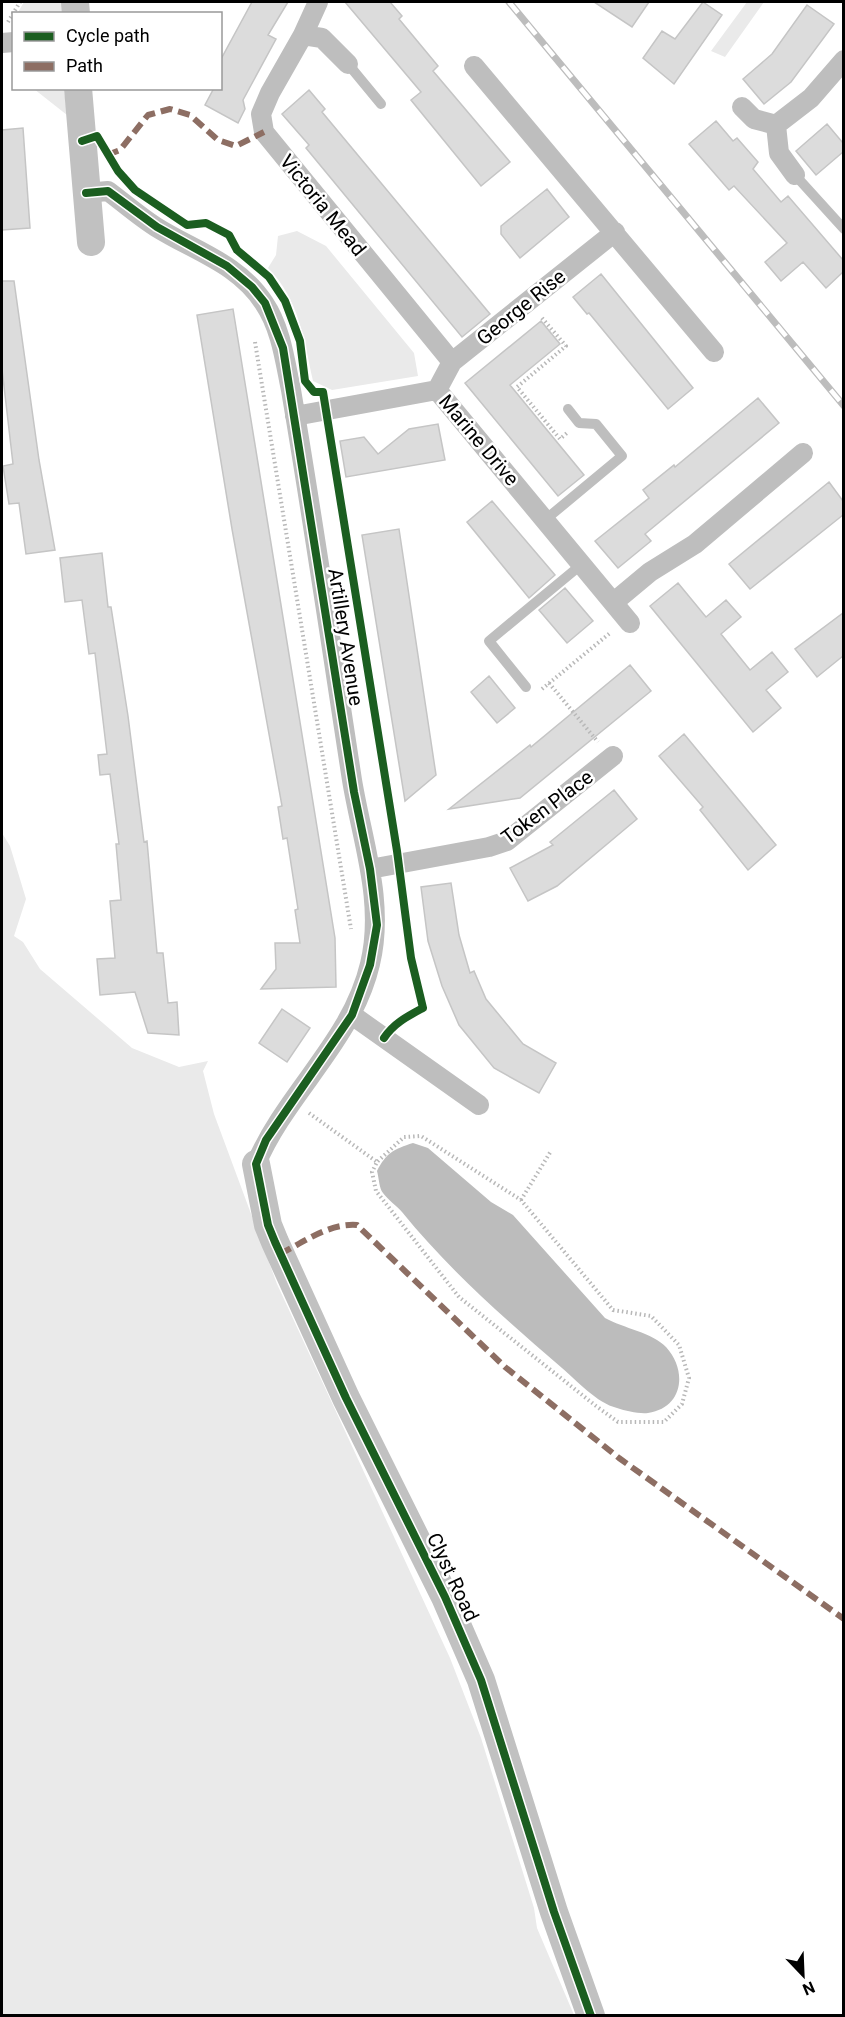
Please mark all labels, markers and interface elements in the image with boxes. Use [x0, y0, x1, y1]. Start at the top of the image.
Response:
legend [12, 12, 222, 90]
text: Cycle path [66, 25, 150, 46]
text: Path [66, 55, 103, 76]
street label: Victoria Mead [275, 149, 371, 261]
street label: George Rise [472, 264, 570, 350]
street label: Marine Drive [434, 390, 524, 490]
street label: Artillery Avenue [323, 567, 369, 707]
street label: Token Place [497, 765, 597, 849]
street label: Clyst Road [422, 1529, 484, 1625]
north arrow [773, 1945, 833, 2005]
text: N [800, 1977, 818, 1999]

